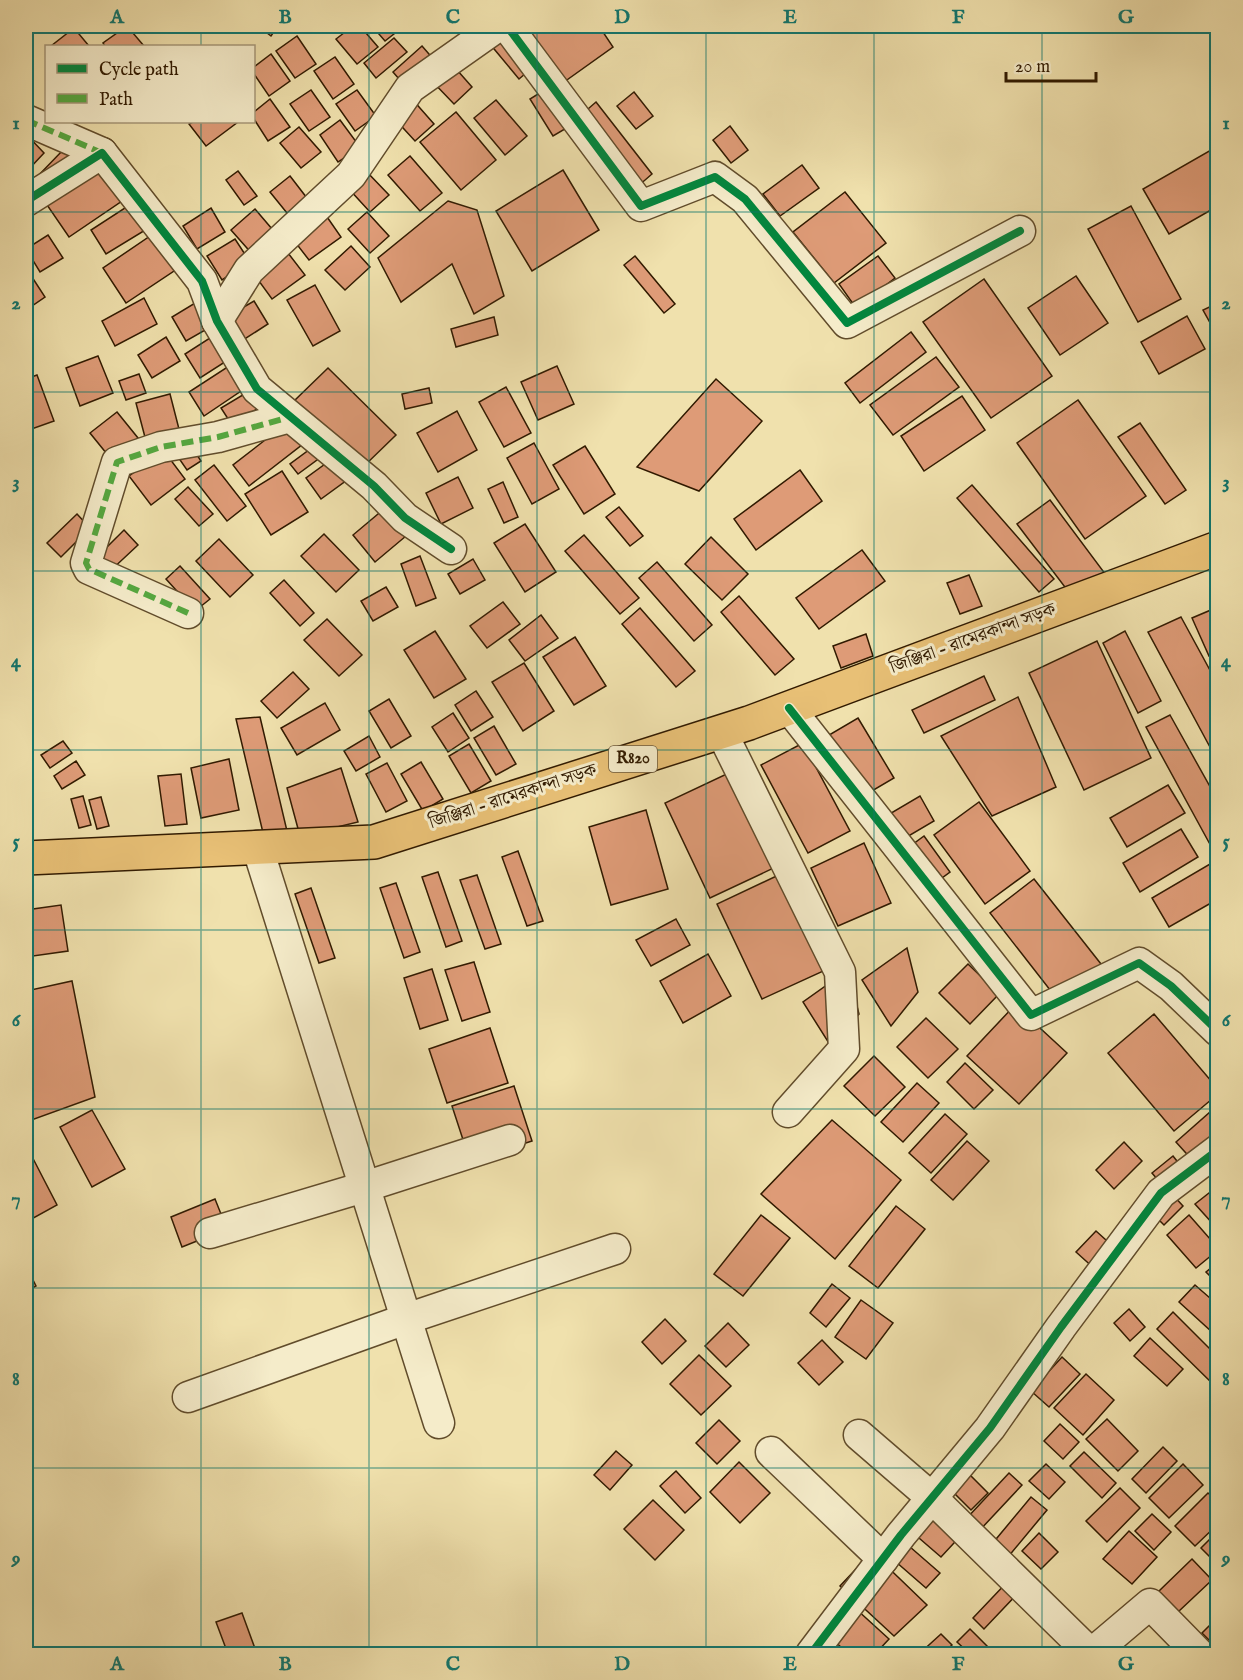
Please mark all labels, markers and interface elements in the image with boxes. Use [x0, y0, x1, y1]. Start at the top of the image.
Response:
text: A [109, 5, 125, 30]
text: B [278, 5, 292, 30]
text: C [446, 5, 460, 30]
text: D [614, 5, 630, 30]
text: E [783, 5, 797, 30]
text: F [952, 5, 965, 30]
text: G [1118, 5, 1135, 30]
legend [45, 45, 255, 123]
scale bar [1006, 45, 1096, 83]
text: 20 m [1015, 56, 1050, 79]
text: Cycle path [99, 59, 179, 82]
text: Path [99, 89, 133, 112]
text: 1 [12, 111, 20, 136]
text: 1 [1222, 111, 1230, 136]
text: 2 [11, 291, 21, 316]
text: 2 [1221, 291, 1231, 316]
text: 3 [12, 470, 20, 495]
text: 3 [1222, 470, 1230, 495]
street label: জিঞ্জিরা - রামেরকান্দা সড়ক [886, 598, 1060, 680]
text: 4 [11, 649, 22, 674]
text: 4 [1221, 649, 1232, 674]
road number: R820 [609, 746, 657, 772]
street label: জিঞ্জিরা - রামেরকান্দা সড়ক [425, 759, 601, 835]
text: 5 [12, 829, 20, 854]
text: 5 [1222, 829, 1230, 854]
text: 6 [12, 1008, 22, 1033]
text: 6 [1222, 1008, 1232, 1033]
text: 7 [11, 1187, 21, 1212]
text: 7 [1221, 1187, 1231, 1212]
text: 8 [12, 1367, 20, 1392]
text: 8 [1222, 1367, 1230, 1392]
text: 9 [11, 1546, 21, 1571]
text: 9 [1221, 1546, 1231, 1571]
text: A [109, 1652, 125, 1677]
text: B [278, 1652, 292, 1677]
text: C [446, 1652, 460, 1677]
text: D [614, 1652, 630, 1677]
text: E [783, 1652, 797, 1677]
text: F [952, 1652, 965, 1677]
text: G [1118, 1652, 1135, 1677]

